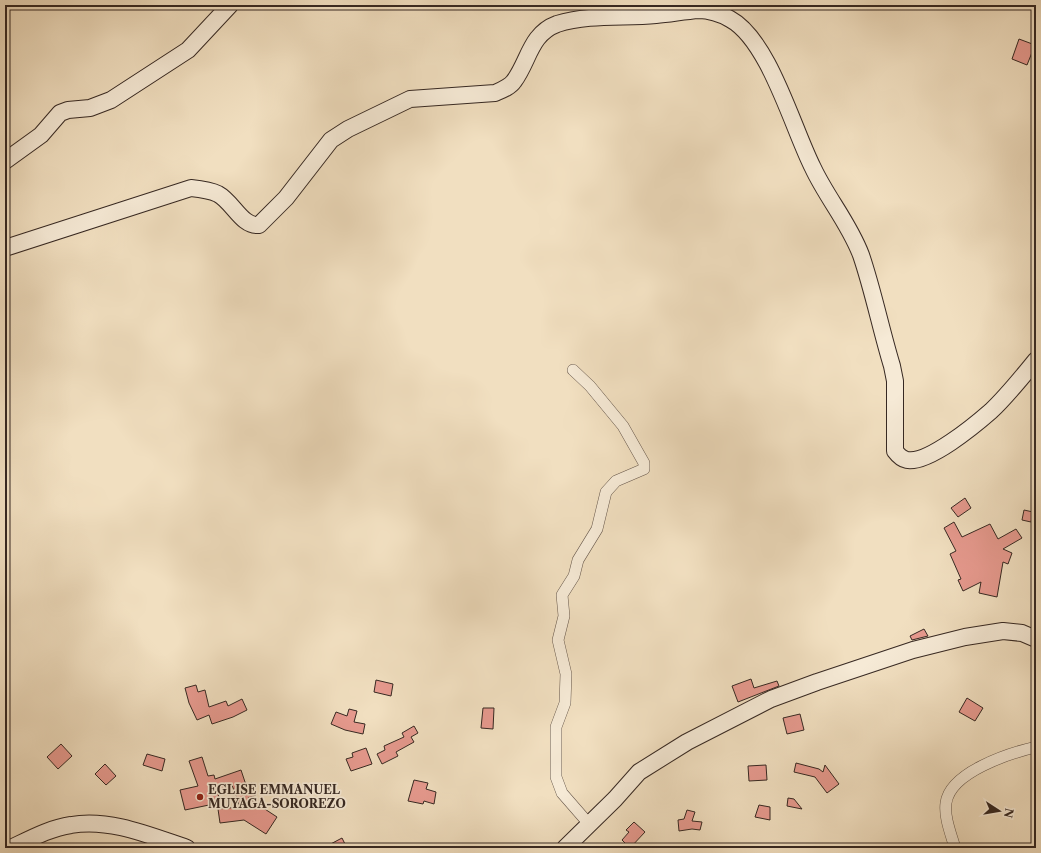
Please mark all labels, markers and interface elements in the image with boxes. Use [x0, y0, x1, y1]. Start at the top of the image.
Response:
place label: EGLISE EMMANUEL MUYAGA-SOROREZO [208, 782, 346, 811]
north arrow [979, 791, 1019, 831]
marker: EGLISE EMMANUEL MUYAGA-SOROREZO [195, 792, 205, 802]
text: N [1001, 807, 1017, 820]

